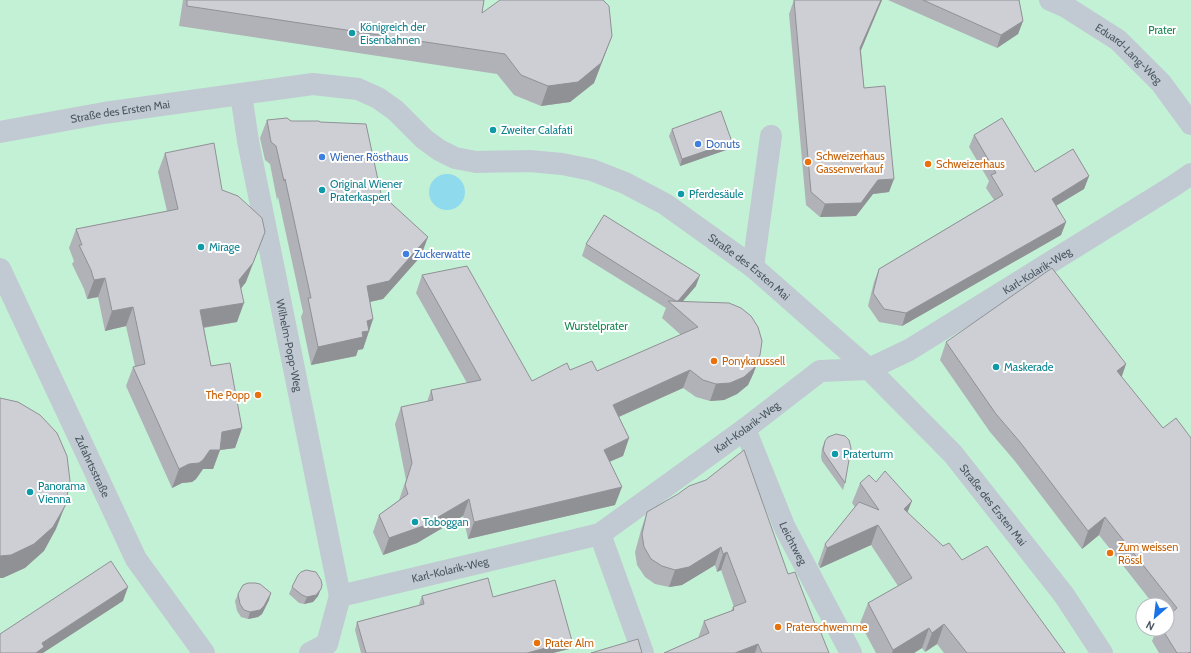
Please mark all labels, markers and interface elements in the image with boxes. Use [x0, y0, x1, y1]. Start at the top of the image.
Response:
place label: Königreich der Eisenbahnen [360, 20, 426, 47]
street label: Eduard-Lang-Weg [1093, 20, 1165, 87]
park label: Prater [1148, 23, 1176, 37]
marker: Königreich der Eisenbahnen [347, 28, 357, 38]
street label: Straße des Ersten Mai [69, 97, 171, 126]
place label: Zweiter Calafati [501, 123, 573, 137]
marker: Zweiter Calafati [488, 125, 498, 135]
place label: Donuts [706, 137, 741, 151]
marker: Donuts [693, 139, 703, 149]
place label: Schweizerhaus Gassenverkauf [816, 149, 885, 176]
place label: Wiener Rösthaus [330, 150, 409, 164]
marker: Wiener Rösthaus [317, 152, 327, 162]
marker: Schweizerhaus Gassenverkauf [803, 157, 813, 167]
place label: Schweizerhaus [936, 157, 1005, 171]
marker: Schweizerhaus [923, 159, 933, 169]
place label: Original Wiener Praterkasperl [330, 177, 403, 204]
marker: Original Wiener Praterkasperl [317, 185, 327, 195]
place label: Pferdesäule [689, 187, 744, 201]
marker: Pferdesäule [676, 189, 686, 199]
street label: Straße des Ersten Mai [705, 230, 793, 303]
place label: Mirage [209, 240, 240, 254]
marker: Mirage [196, 242, 206, 252]
street label: Karl-Kolarik-Weg [1000, 244, 1074, 297]
place label: Zuckerwatte [414, 247, 471, 261]
marker: Zuckerwatte [401, 249, 411, 259]
street label: Wilhelm-Popp-Weg [273, 298, 306, 393]
park label: Wurstelprater [564, 319, 628, 333]
place label: Ponykarussell [722, 354, 785, 368]
marker: Ponykarussell [709, 356, 719, 366]
place label: Maskerade [1004, 360, 1054, 374]
marker: Maskerade [991, 362, 1001, 372]
place label: The Popp [206, 388, 250, 402]
marker: The Popp [253, 390, 263, 400]
street label: Karl-Kolarik-Weg [711, 398, 783, 456]
street label: Zufahrtsstraße [72, 433, 113, 500]
place label: Praterturm [843, 447, 893, 461]
marker: Praterturm [830, 449, 840, 459]
street label: Straße des Ersten Mai [957, 461, 1030, 549]
place label: Panorama Vienna [38, 479, 86, 506]
marker: Panorama Vienna [25, 487, 35, 497]
place label: Toboggan [423, 515, 469, 529]
marker: Toboggan [410, 517, 420, 527]
street label: Leichtweg [776, 520, 810, 568]
place label: Zum weissen Rössl [1118, 540, 1178, 567]
marker: Zum weissen Rössl [1105, 548, 1115, 558]
street label: Karl-Kolarik-Weg [410, 554, 490, 586]
north arrow [1135, 597, 1175, 637]
text: N [1144, 618, 1157, 634]
place label: Praterschwemme [786, 620, 868, 634]
marker: Praterschwemme [773, 622, 783, 632]
place label: Prater Alm [545, 636, 594, 650]
marker: Prater Alm [532, 638, 542, 648]

